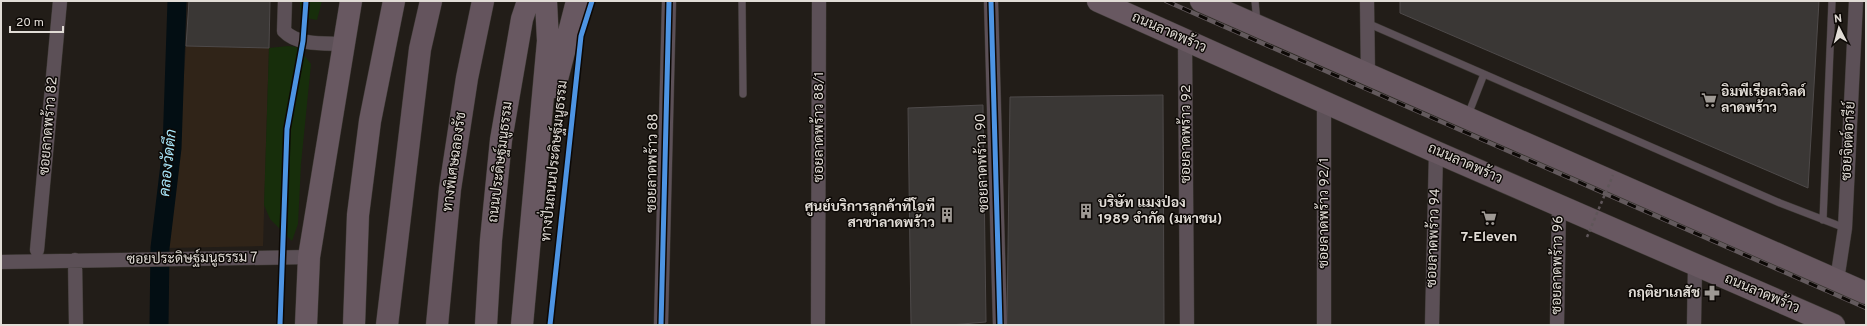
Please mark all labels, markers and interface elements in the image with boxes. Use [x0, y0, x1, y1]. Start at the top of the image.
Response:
street label: ถนนลาดพร้าว [1129, 7, 1210, 57]
scale bar [10, 8, 63, 34]
north arrow [1819, 8, 1859, 48]
text: N [1833, 12, 1843, 26]
text: 20 m [16, 15, 44, 31]
street label: ซอยลาดพร้าว 88/1 [809, 72, 828, 182]
street label: ซอยลาดพร้าว 82 [34, 76, 62, 176]
street label: ทางปั่นถนนประดิษฐ์มนูธรรม [534, 79, 572, 243]
place label: อิมพีเรียลเวิลด์ ลาดพร้าว [1721, 82, 1807, 117]
street label: ซอยลาดพร้าว 92 [1176, 84, 1195, 184]
supermarket icon: อิมพีเรียลเวิลด์ ลาดพร้าว [1700, 91, 1718, 109]
street label: ถนนประดิษฐ์มนูธรรม [483, 100, 517, 224]
street label: ซอยจิตต์อารีย์ [1836, 101, 1860, 181]
street label: ทางพิเศษฉลองรัช [439, 111, 470, 213]
street label: ซอยลาดพร้าว 88 [642, 113, 662, 213]
street label: ซอยลาดพร้าว 90 [971, 113, 993, 213]
water label: คลองวัดตึก [154, 128, 182, 198]
street label: ถนนลาดพร้าว [1425, 138, 1506, 188]
street label: ซอยลาดพร้าว 92/1 [1314, 157, 1333, 269]
street label: ซอยลาดพร้าว 94 [1422, 188, 1444, 288]
place label: บริษัท แมงป่อง 1989 จำกัด (มหาชน) [1098, 194, 1222, 228]
place label: ศูนย์บริการลูกค้าทีโอที สาขาลาดพร้าว [805, 197, 935, 232]
building icon: บริษัท แมงป่อง 1989 จำกัด (มหาชน) [1077, 202, 1095, 220]
building icon: ศูนย์บริการลูกค้าทีโอที สาขาลาดพร้าว [938, 206, 956, 224]
supermarket icon: 7-Eleven [1480, 209, 1498, 227]
street label: ซอยลาดพร้าว 96 [1547, 215, 1567, 315]
place label: 7-Eleven [1461, 229, 1517, 246]
street label: ซอยประดิษฐ์มนูธรรม 7 [126, 247, 258, 269]
street label: ถนนลาดพร้าว [1722, 269, 1803, 317]
place label: กฤติยาเภสัช [1628, 284, 1700, 302]
pharmacy icon: กฤติยาเภสัช [1703, 284, 1721, 302]

